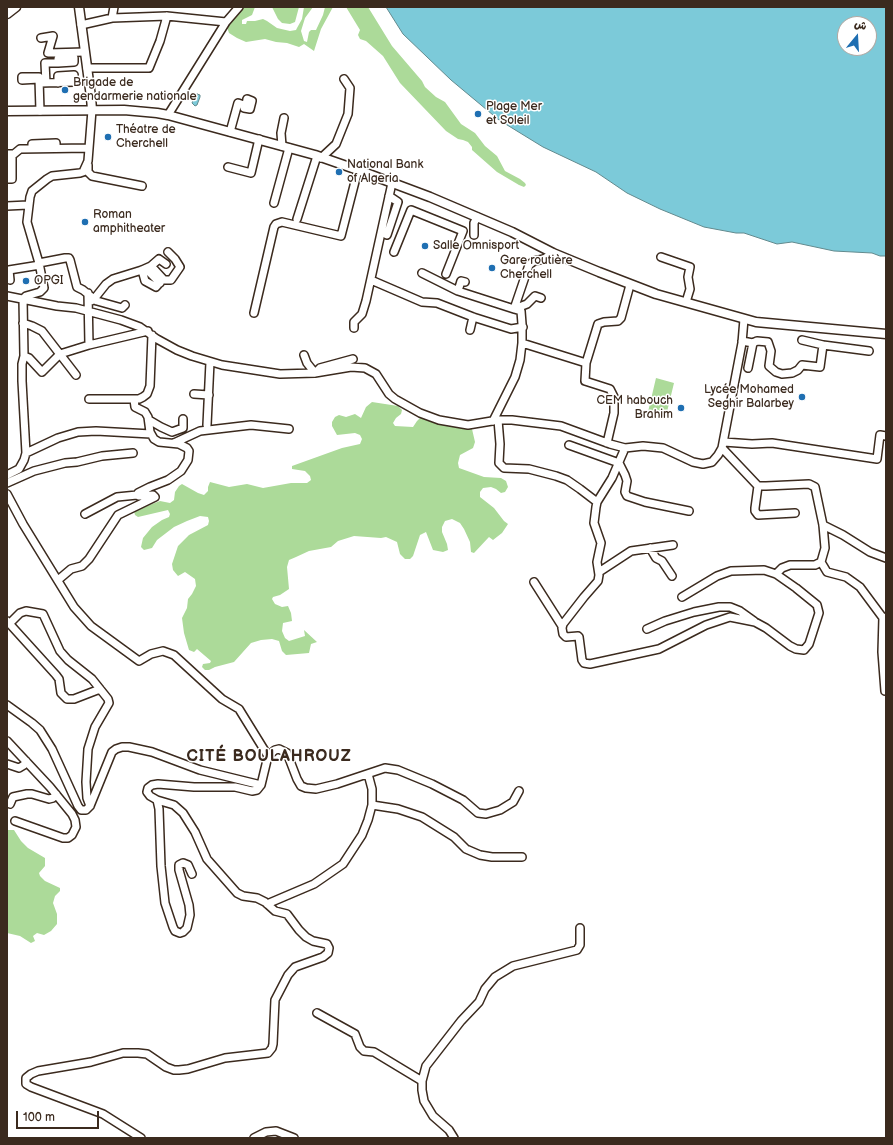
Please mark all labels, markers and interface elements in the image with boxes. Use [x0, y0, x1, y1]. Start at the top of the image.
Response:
north arrow [837, 16, 877, 56]
text: ش [853, 17, 868, 33]
place label: Brigade de gendarmerie nationale [73, 76, 197, 104]
marker: Brigade de gendarmerie nationale [60, 85, 70, 95]
place label: Plage Mer et Soleil [486, 100, 542, 128]
marker: Plage Mer et Soleil [473, 109, 483, 119]
place label: Théatre de Cherchell [116, 123, 176, 151]
marker: Théatre de Cherchell [103, 132, 113, 142]
place label: National Bank of Algeria [347, 158, 423, 186]
marker: National Bank of Algeria [334, 167, 344, 177]
place label: Roman amphitheater [93, 208, 165, 236]
marker: Roman amphitheater [80, 217, 90, 227]
place label: Salle Omnisport [433, 239, 519, 253]
marker: Salle Omnisport [420, 241, 430, 251]
place label: Gare routière Cherchell [500, 254, 573, 282]
marker: Gare routière Cherchell [487, 263, 497, 273]
place label: OPGI [34, 274, 63, 288]
marker: OPGI [21, 276, 31, 286]
place label: Lycée Mohamed Seghir Balarbey [704, 383, 794, 411]
marker: Lycée Mohamed Seghir Balarbey [797, 392, 807, 402]
place label: CEM habouch Brahim [596, 394, 673, 422]
marker: CEM habouch Brahim [676, 403, 686, 413]
district label: CITÉ BOULAHROUZ [186, 747, 352, 767]
scale bar [18, 1103, 101, 1129]
text: 100 m [23, 1110, 55, 1125]

